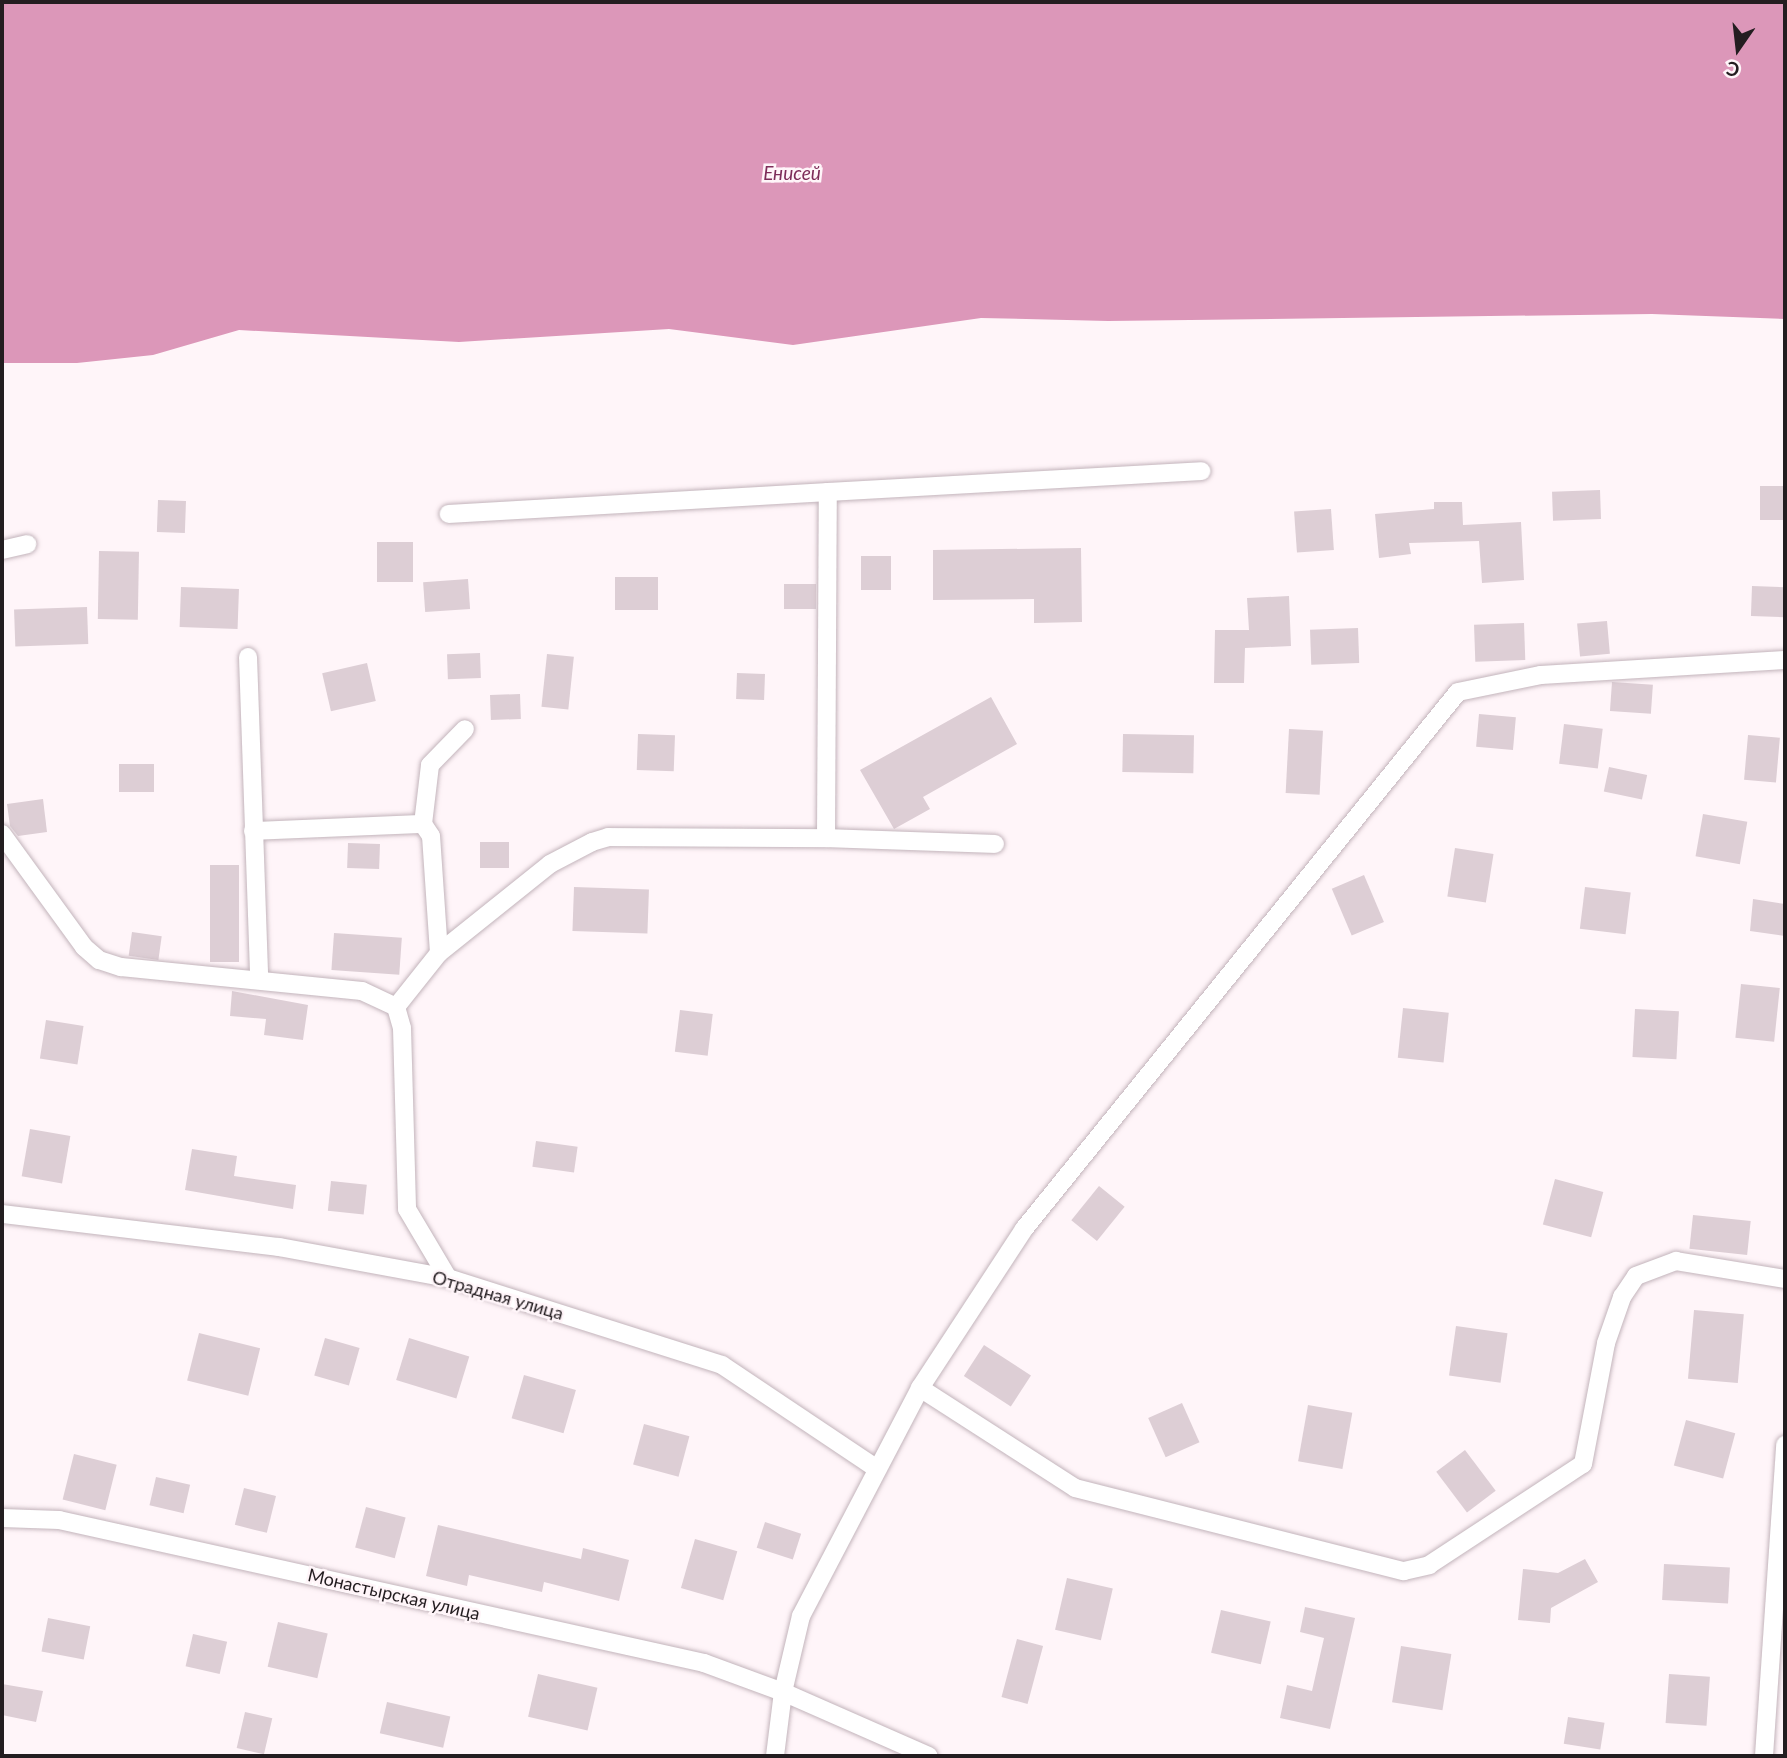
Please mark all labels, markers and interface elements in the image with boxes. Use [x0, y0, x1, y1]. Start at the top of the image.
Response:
north arrow [1703, 14, 1773, 84]
text: С [1724, 57, 1742, 83]
water label: Енисей [763, 162, 821, 184]
street label: Отрадная улица [430, 1266, 566, 1324]
street label: Монастырская улица [306, 1564, 482, 1624]

